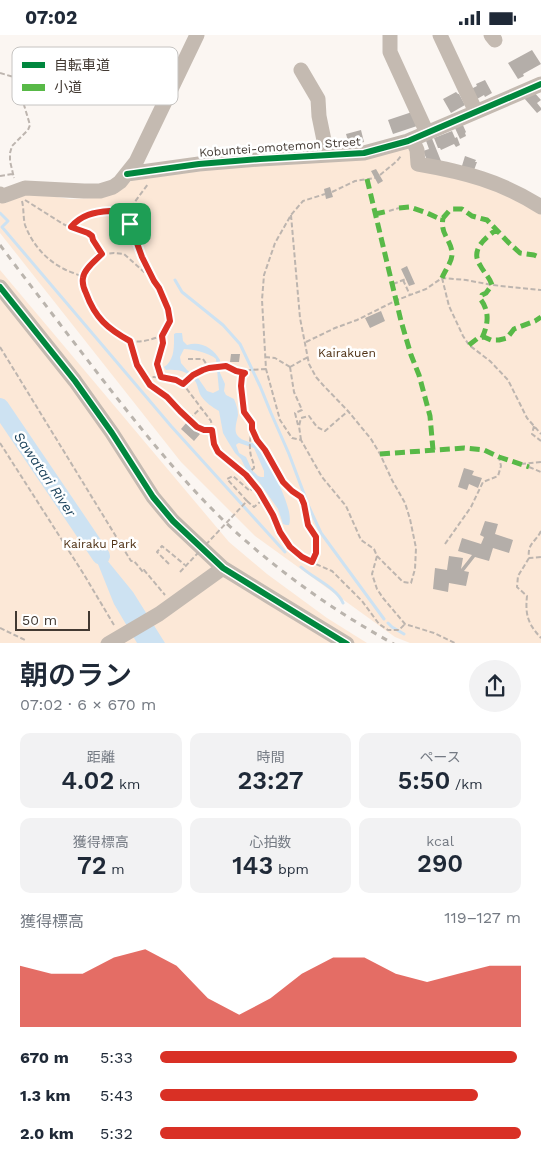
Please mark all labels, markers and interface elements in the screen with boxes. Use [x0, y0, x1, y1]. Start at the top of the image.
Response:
text: 07:02 [25, 6, 77, 29]
legend [12, 47, 178, 105]
text: 自転車道 [54, 57, 110, 73]
text: 小道 [54, 79, 82, 95]
street label: Kobuntei-omotemon Street [199, 134, 361, 160]
pin [109, 203, 151, 245]
icon: arrive [116, 210, 144, 238]
park label: Kairakuen [318, 346, 376, 360]
water label: Sawatari River [11, 429, 79, 520]
park label: Kairaku Park [63, 537, 137, 551]
scale bar [15, 609, 90, 632]
text: 50 m [22, 612, 57, 628]
text: 朝のラン [20, 659, 132, 692]
button: share [469, 660, 521, 712]
text: 07:02 · 6 × 670 m [20, 695, 156, 714]
text: 距離 [87, 749, 115, 765]
text: 時間 [256, 749, 284, 765]
text: ペース [420, 749, 461, 765]
text: 4.02 [61, 766, 114, 795]
text: 23:27 [237, 766, 304, 795]
text: 5:50 [398, 766, 450, 795]
text: km [114, 776, 140, 792]
text: /km [450, 776, 483, 792]
text: kcal [426, 833, 454, 849]
text: 獲得標高 [73, 834, 129, 850]
text: 心拍数 [249, 834, 291, 850]
text: 290 [417, 849, 463, 878]
text: 72 [77, 851, 107, 880]
text: 143 [232, 851, 273, 880]
text: m [107, 861, 125, 877]
text: bpm [273, 861, 309, 877]
text: 119–127 m [444, 908, 521, 927]
text: 獲得標高 [20, 912, 84, 931]
text: 670 m [20, 1048, 69, 1067]
text: 5:33 [100, 1048, 133, 1067]
text: 1.3 km [20, 1086, 71, 1105]
text: 5:43 [100, 1086, 133, 1105]
text: 2.0 km [20, 1124, 74, 1143]
text: 5:32 [100, 1124, 133, 1143]

